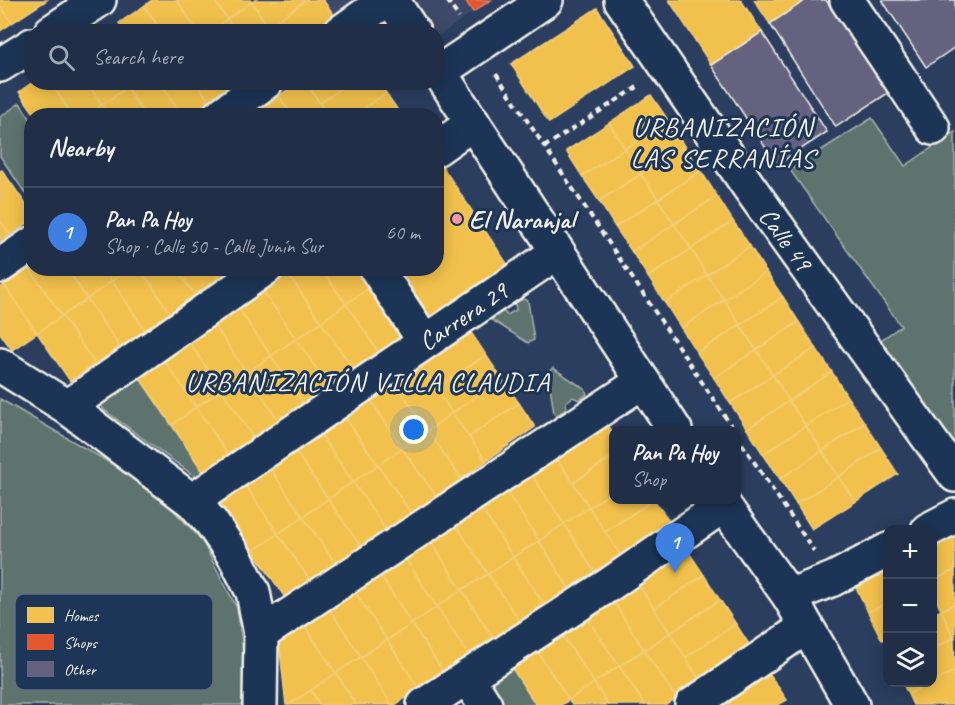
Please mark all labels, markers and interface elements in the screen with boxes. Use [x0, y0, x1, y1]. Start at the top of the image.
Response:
search box [24, 24, 444, 90]
icon: search [45, 41, 78, 74]
text: Search here [93, 43, 183, 71]
district label: URBANIZACIÓN LAS SERRANÍAS [631, 110, 819, 175]
text: Nearby [48, 131, 113, 164]
street label: Calle 49 [752, 201, 821, 279]
place label: El Naranjal [469, 203, 579, 236]
text: Pan Pa Hoy [105, 206, 191, 234]
marker: El Naranjal [450, 212, 464, 226]
text: 1 [63, 220, 72, 245]
text: 60 m [386, 220, 420, 245]
text: Shop · Calle 50 - Calle Junín Sur [105, 234, 323, 259]
street label: Carrera 29 [412, 273, 516, 358]
district label: URBANIZACIÓN VILLA CLAUDIA [186, 365, 550, 399]
your location [399, 415, 428, 444]
popup [609, 426, 741, 504]
text: Pan Pa Hoy [632, 439, 718, 467]
text: Shop [632, 467, 666, 492]
pin: 1 [656, 524, 694, 573]
map controls [883, 525, 937, 687]
button: + [883, 525, 937, 579]
button: − [883, 579, 937, 633]
legend [15, 594, 213, 690]
text: Homes [64, 606, 100, 626]
text: Shops [64, 633, 98, 653]
button: layers [883, 633, 937, 687]
text: Other [64, 660, 97, 680]

